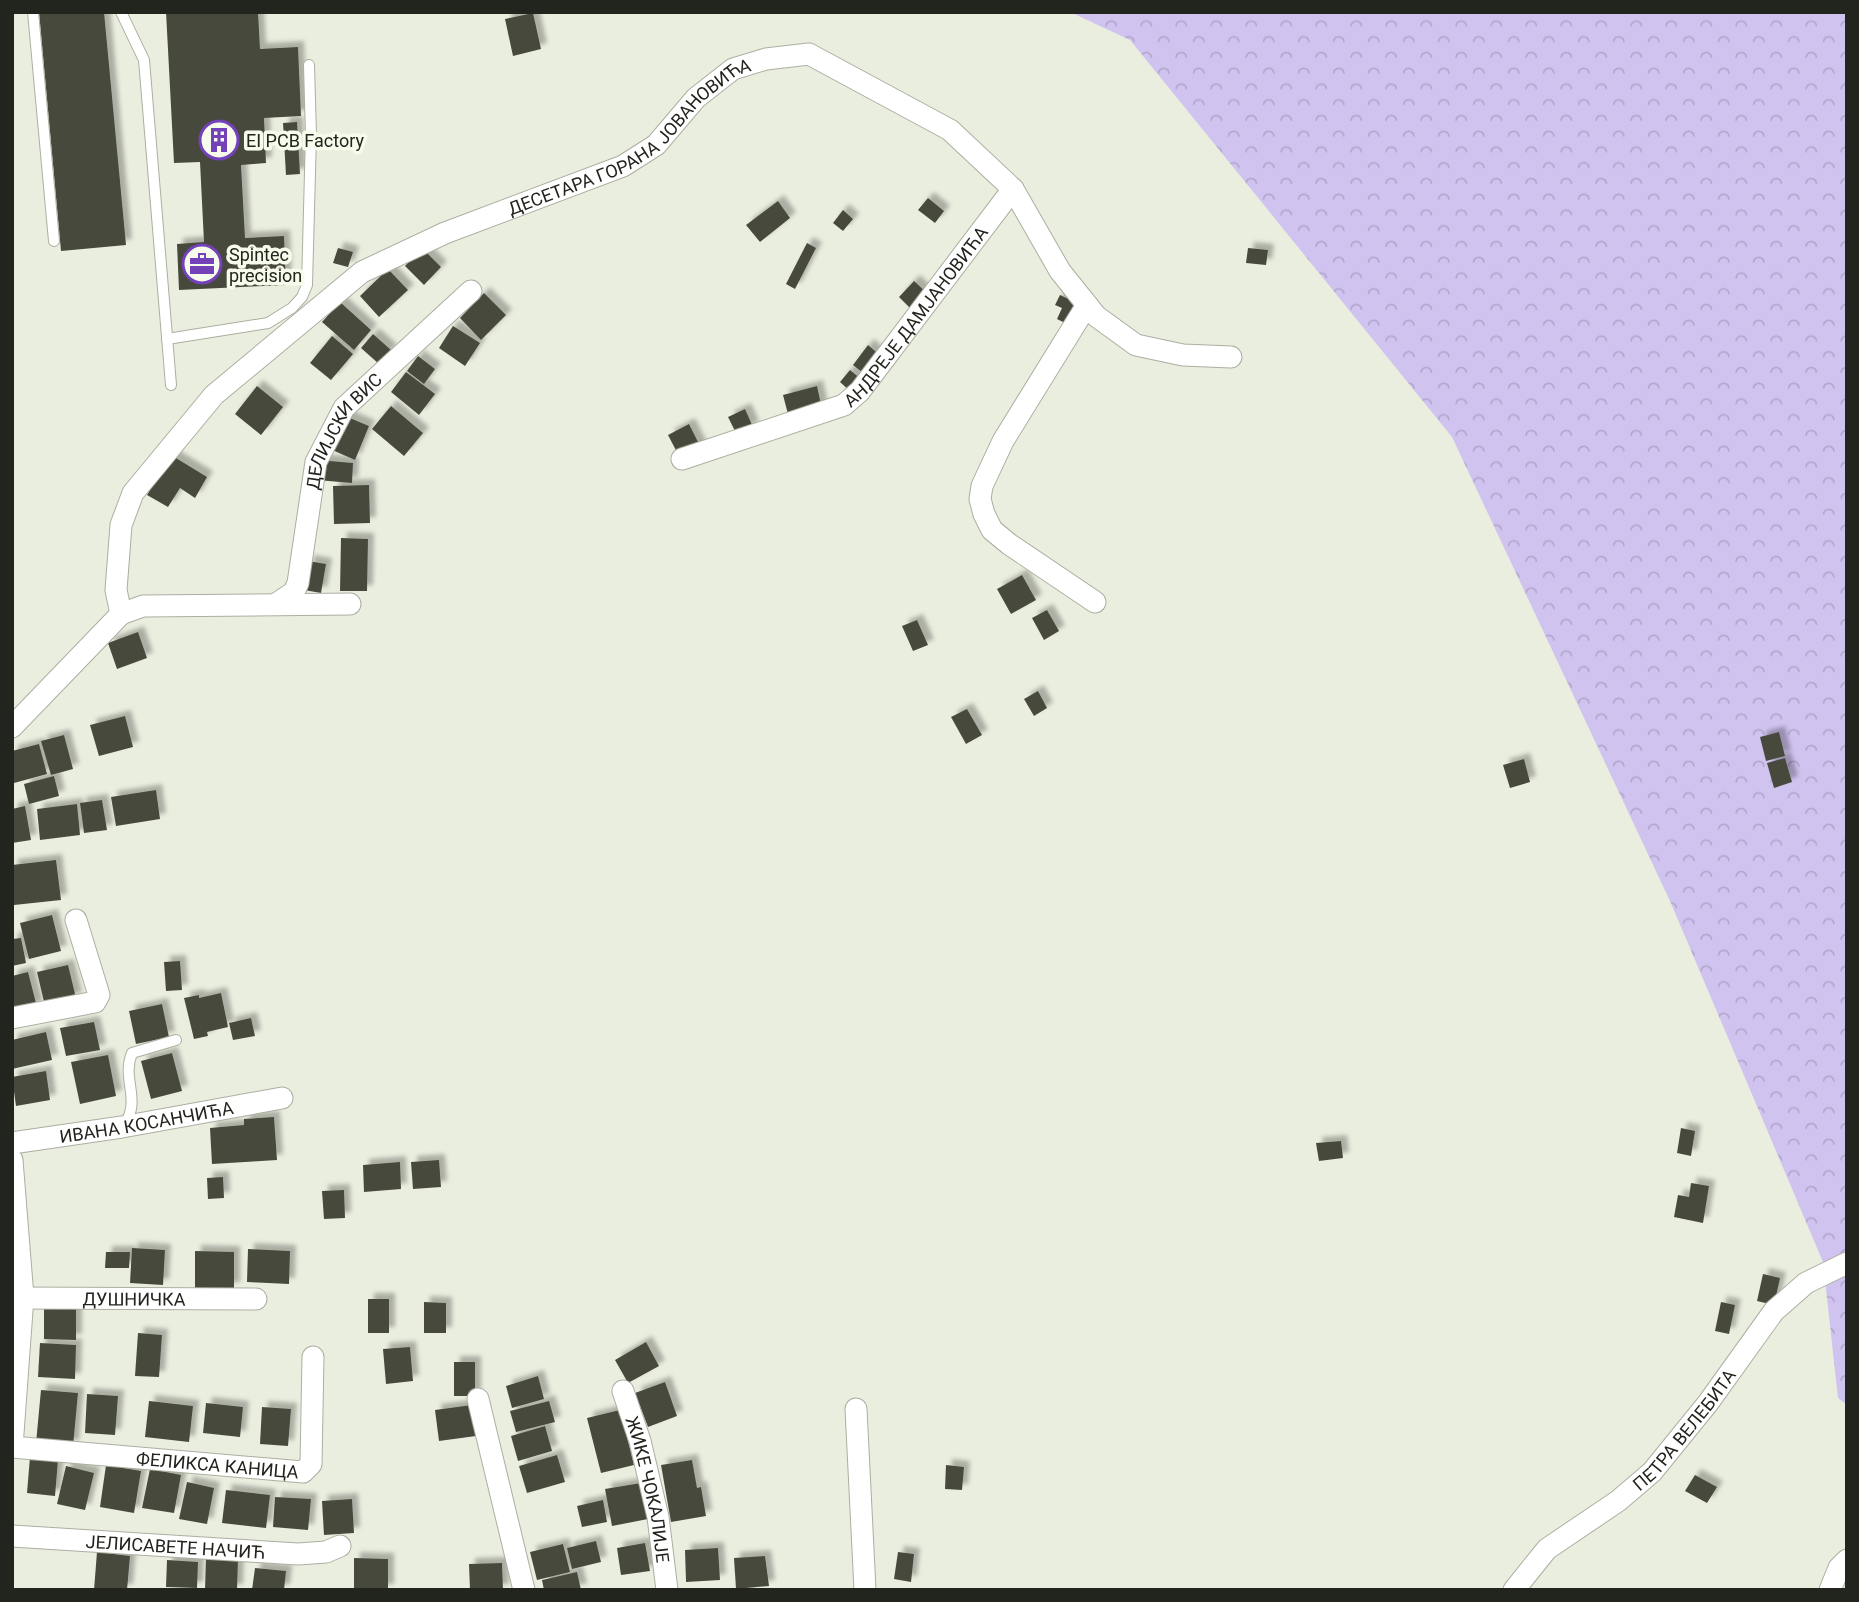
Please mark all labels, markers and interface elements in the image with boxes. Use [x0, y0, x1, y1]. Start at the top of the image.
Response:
street label: ДЕСЕТАРА ГОРАНА ЈОВАНОВИЋА [505, 54, 753, 219]
building icon: EI PCB Factory [198, 119, 240, 161]
place label: EI PCB Factory [246, 130, 364, 151]
street label: АНДРЕЈЕ ДАМЈАНОВИЋА [839, 222, 992, 411]
office icon: Spintec precision [181, 243, 223, 285]
place label: Spintec precision [229, 244, 302, 286]
street label: ДЕЛИЈСКИ ВИС [302, 368, 386, 491]
street label: ИВАНА КОСАНЧИЋА [58, 1096, 235, 1146]
street label: ДУШНИЧКА [82, 1288, 186, 1309]
street label: ПЕТРА ВЕЛЕБИТА [1628, 1365, 1740, 1494]
street label: ЖИКЕ ЧОКАЛИЈЕ [622, 1413, 674, 1564]
street label: ФЕЛИКСА КАНИЦА [135, 1447, 300, 1482]
street label: ЈЕЛИСАВЕТЕ НАЧИЋ [85, 1530, 266, 1562]

